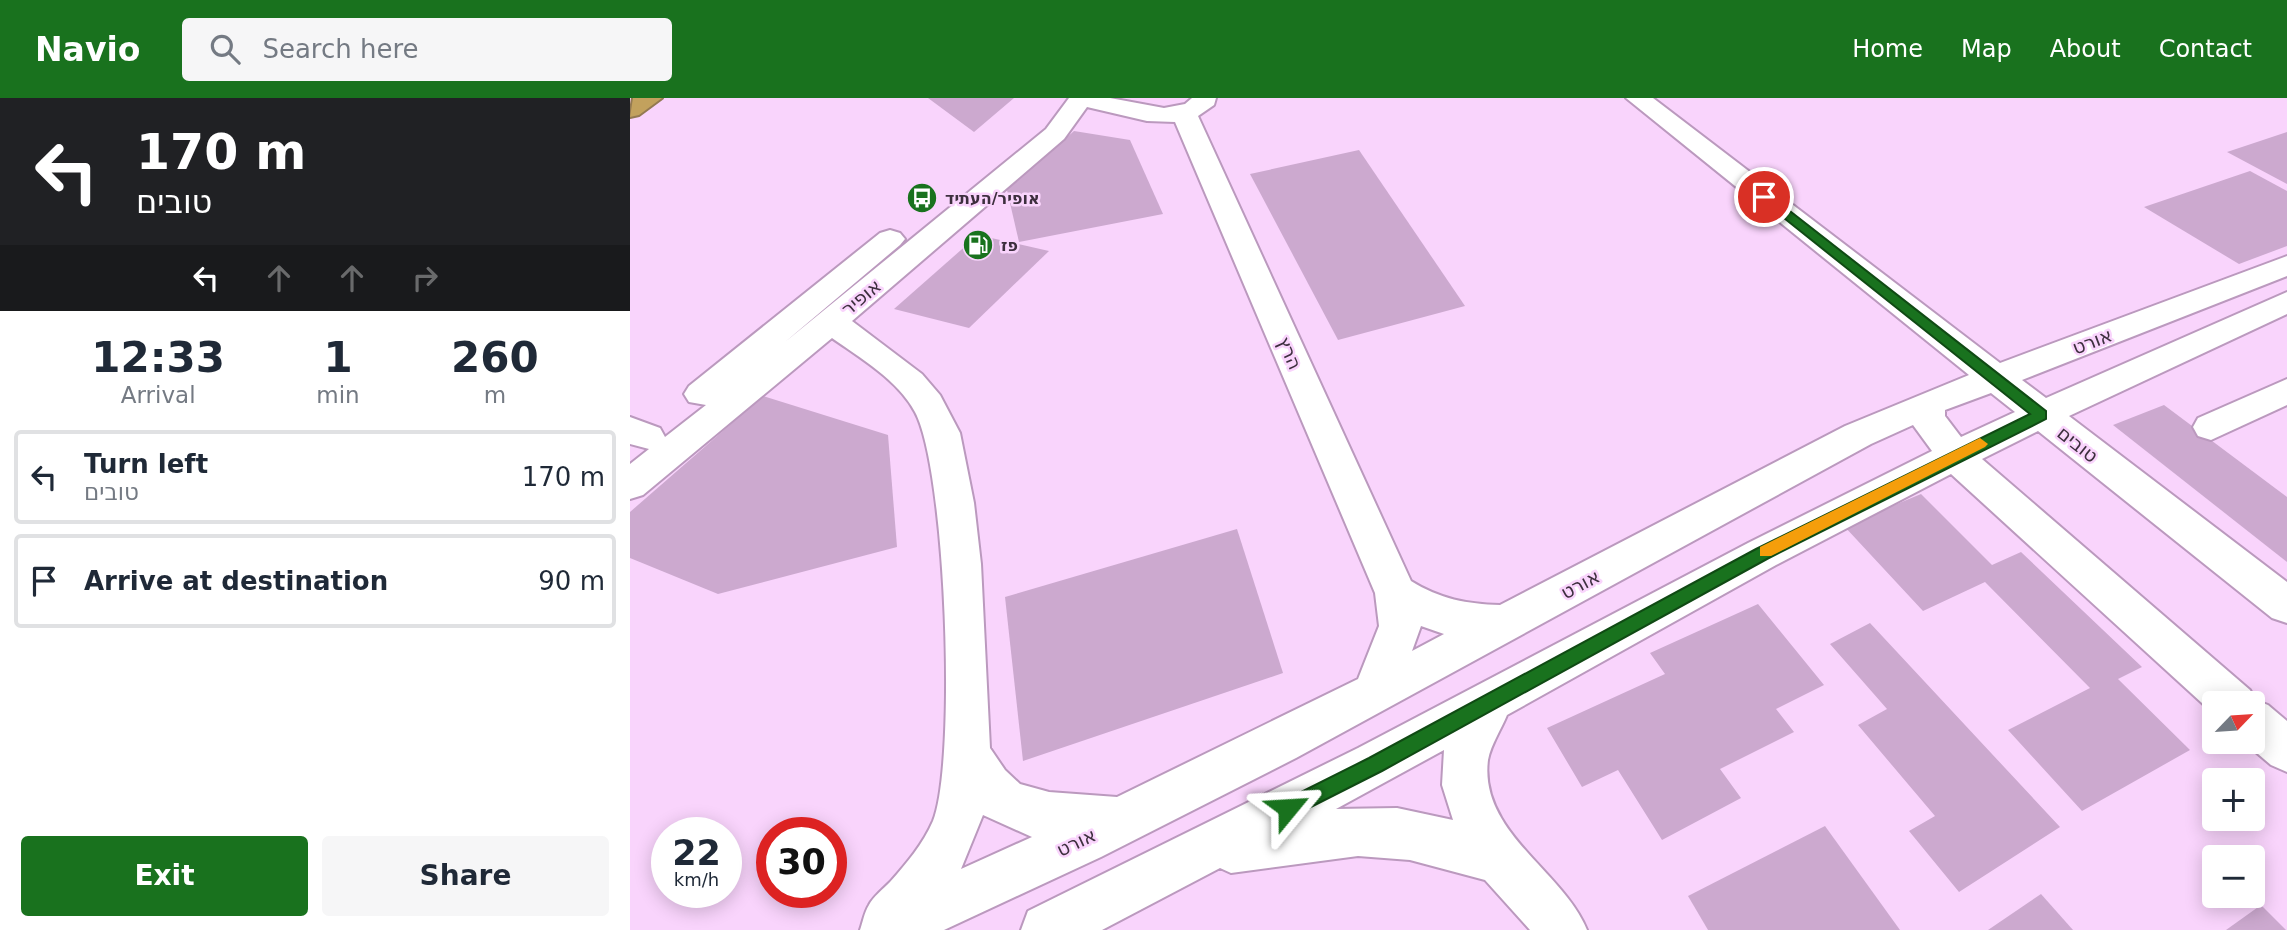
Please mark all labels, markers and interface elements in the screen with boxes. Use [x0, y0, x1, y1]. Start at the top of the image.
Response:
search box [182, 18, 672, 81]
text: Navio [35, 30, 140, 69]
icon: search [206, 30, 244, 68]
text: Search here [262, 34, 419, 64]
text: Home [1852, 35, 1923, 63]
text: Map [1961, 35, 2012, 63]
text: About [2050, 35, 2121, 63]
text: Contact [2159, 35, 2252, 63]
text: 170 m [136, 124, 306, 181]
icon: left [21, 126, 112, 217]
pin [1734, 167, 1794, 227]
icon: arrive [1745, 178, 1783, 216]
bus stop icon: אופיר/העתיד [905, 181, 939, 215]
text: טובים [136, 183, 212, 221]
place label: אופיר/העתיד [945, 189, 1040, 208]
fuel station icon: פז [961, 228, 995, 262]
place label: פז [1001, 236, 1018, 255]
icon: left [187, 259, 225, 297]
icon: ahead [260, 259, 298, 297]
icon: ahead [333, 259, 371, 297]
icon: right [406, 259, 444, 297]
street label: אופיר [837, 274, 885, 320]
street label: אורט [2069, 323, 2115, 359]
text: 12:33 [91, 333, 225, 382]
text: 1 [323, 333, 353, 382]
text: 260 [451, 333, 539, 382]
street label: הרץ [1273, 333, 1307, 373]
text: Arrival [121, 382, 196, 408]
text: min [316, 382, 360, 408]
text: m [484, 382, 506, 408]
street label: טובים [2053, 421, 2103, 467]
text: Turn left [84, 449, 208, 479]
icon: left [25, 458, 63, 496]
text: 170 m [522, 462, 605, 492]
text: טובים [84, 479, 139, 505]
icon: arrive [25, 562, 63, 600]
street label: אורט [1557, 565, 1603, 603]
text: Arrive at destination [84, 566, 388, 596]
text: 90 m [538, 566, 605, 596]
north arrow [2202, 691, 2264, 754]
map controls [2202, 691, 2265, 908]
button: + [2202, 768, 2265, 831]
position arrow [1251, 771, 1325, 845]
speed limit sign: 30 [756, 817, 847, 908]
street label: אורט [1053, 823, 1099, 861]
text: 22 [672, 833, 721, 873]
button: Exit [21, 836, 308, 916]
button: Share [322, 836, 609, 916]
button: − [2202, 845, 2265, 908]
text: km/h [674, 869, 719, 890]

